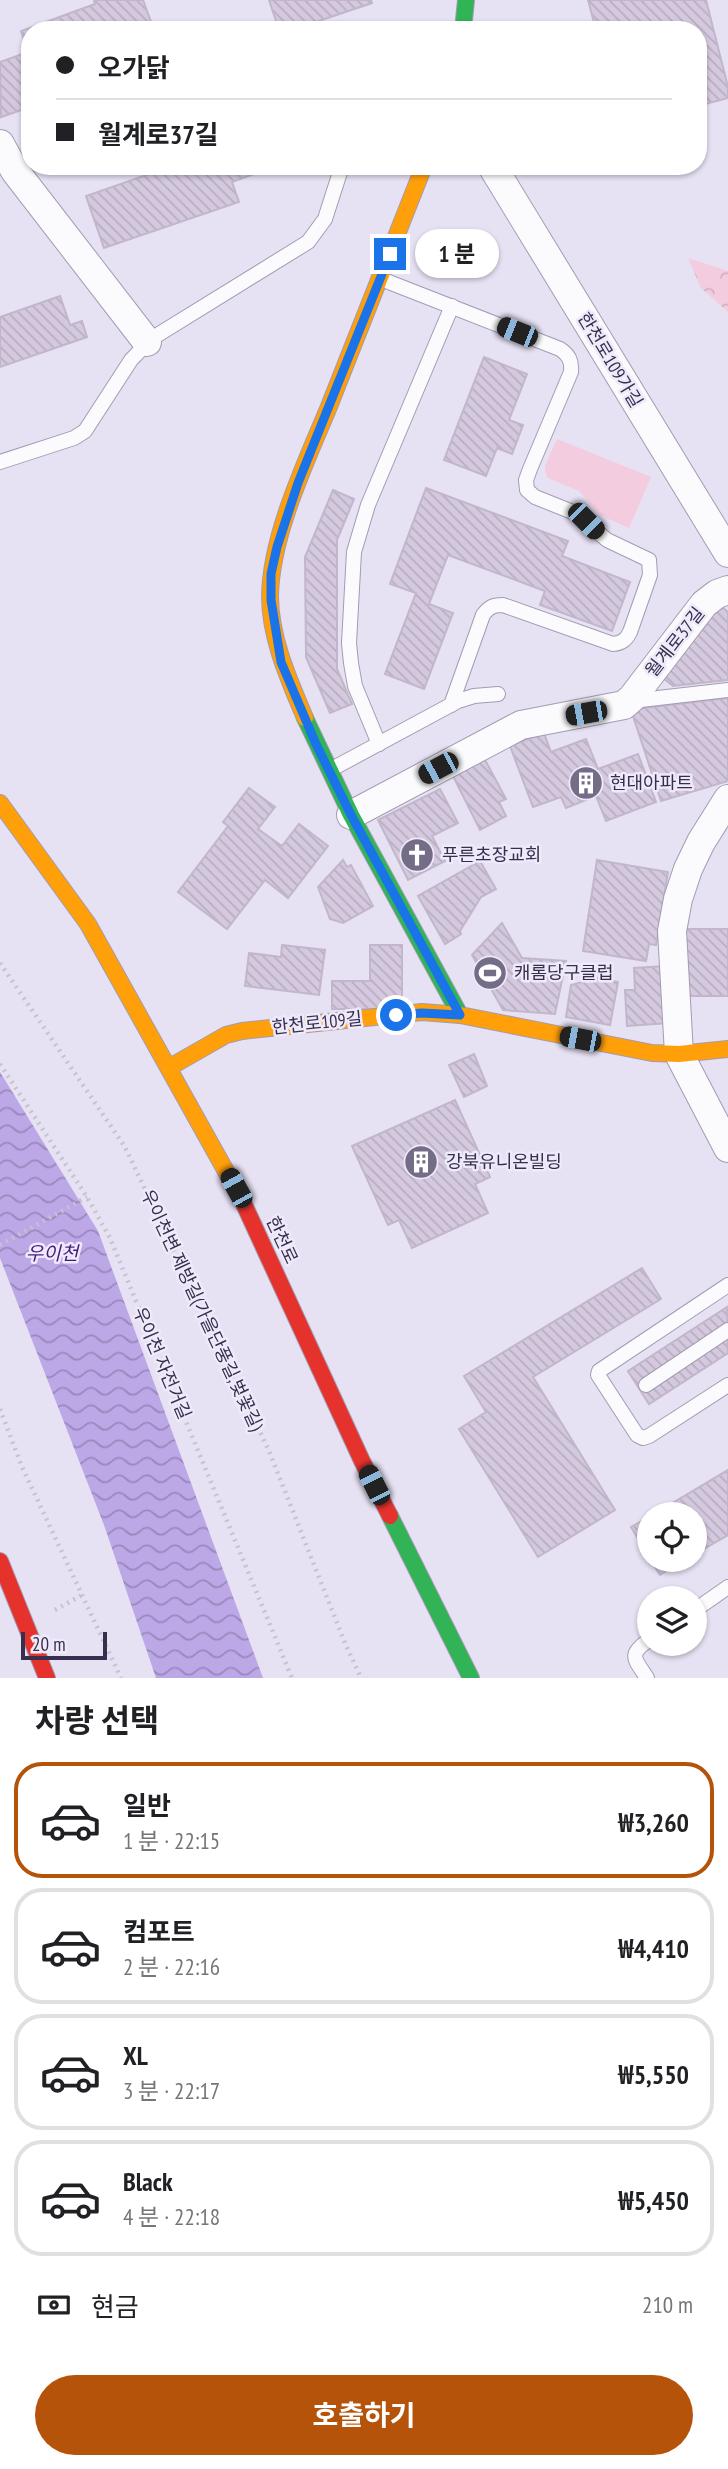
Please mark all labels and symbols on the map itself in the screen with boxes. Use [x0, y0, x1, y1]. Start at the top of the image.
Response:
callout: 1 분 [414, 230, 499, 278]
route end [374, 238, 406, 270]
street label: 한천로109가길 [573, 308, 648, 412]
car [494, 314, 541, 350]
car [564, 499, 609, 543]
street label: 월계로37길 [640, 602, 709, 681]
car [564, 699, 609, 727]
car [415, 749, 462, 787]
building icon: 현대아파트 [567, 764, 605, 802]
place label: 현대아파트 [610, 771, 693, 794]
church icon: 푸른초장교회 [398, 836, 436, 874]
place label: 푸른초장교회 [442, 843, 541, 866]
sports icon: 캐롬당구클럽 [471, 954, 509, 992]
place label: 캐롬당구클럽 [514, 961, 613, 984]
route start [380, 999, 412, 1031]
street label: 한천로109길 [271, 1006, 363, 1039]
car [558, 1025, 603, 1053]
building icon: 강북유니온빌딩 [402, 1143, 440, 1181]
place label: 강북유니온빌딩 [446, 1150, 562, 1173]
car [217, 1165, 256, 1211]
street label: 우이천변 제방길(가을단풍길,벚꽃길) [136, 1185, 269, 1435]
street label: 한천로 [262, 1212, 303, 1267]
water label: 우이천 [26, 1241, 80, 1265]
street label: 우이천 자전거길 [128, 1303, 196, 1422]
car [356, 1462, 393, 1508]
scale bar [21, 1629, 107, 1661]

